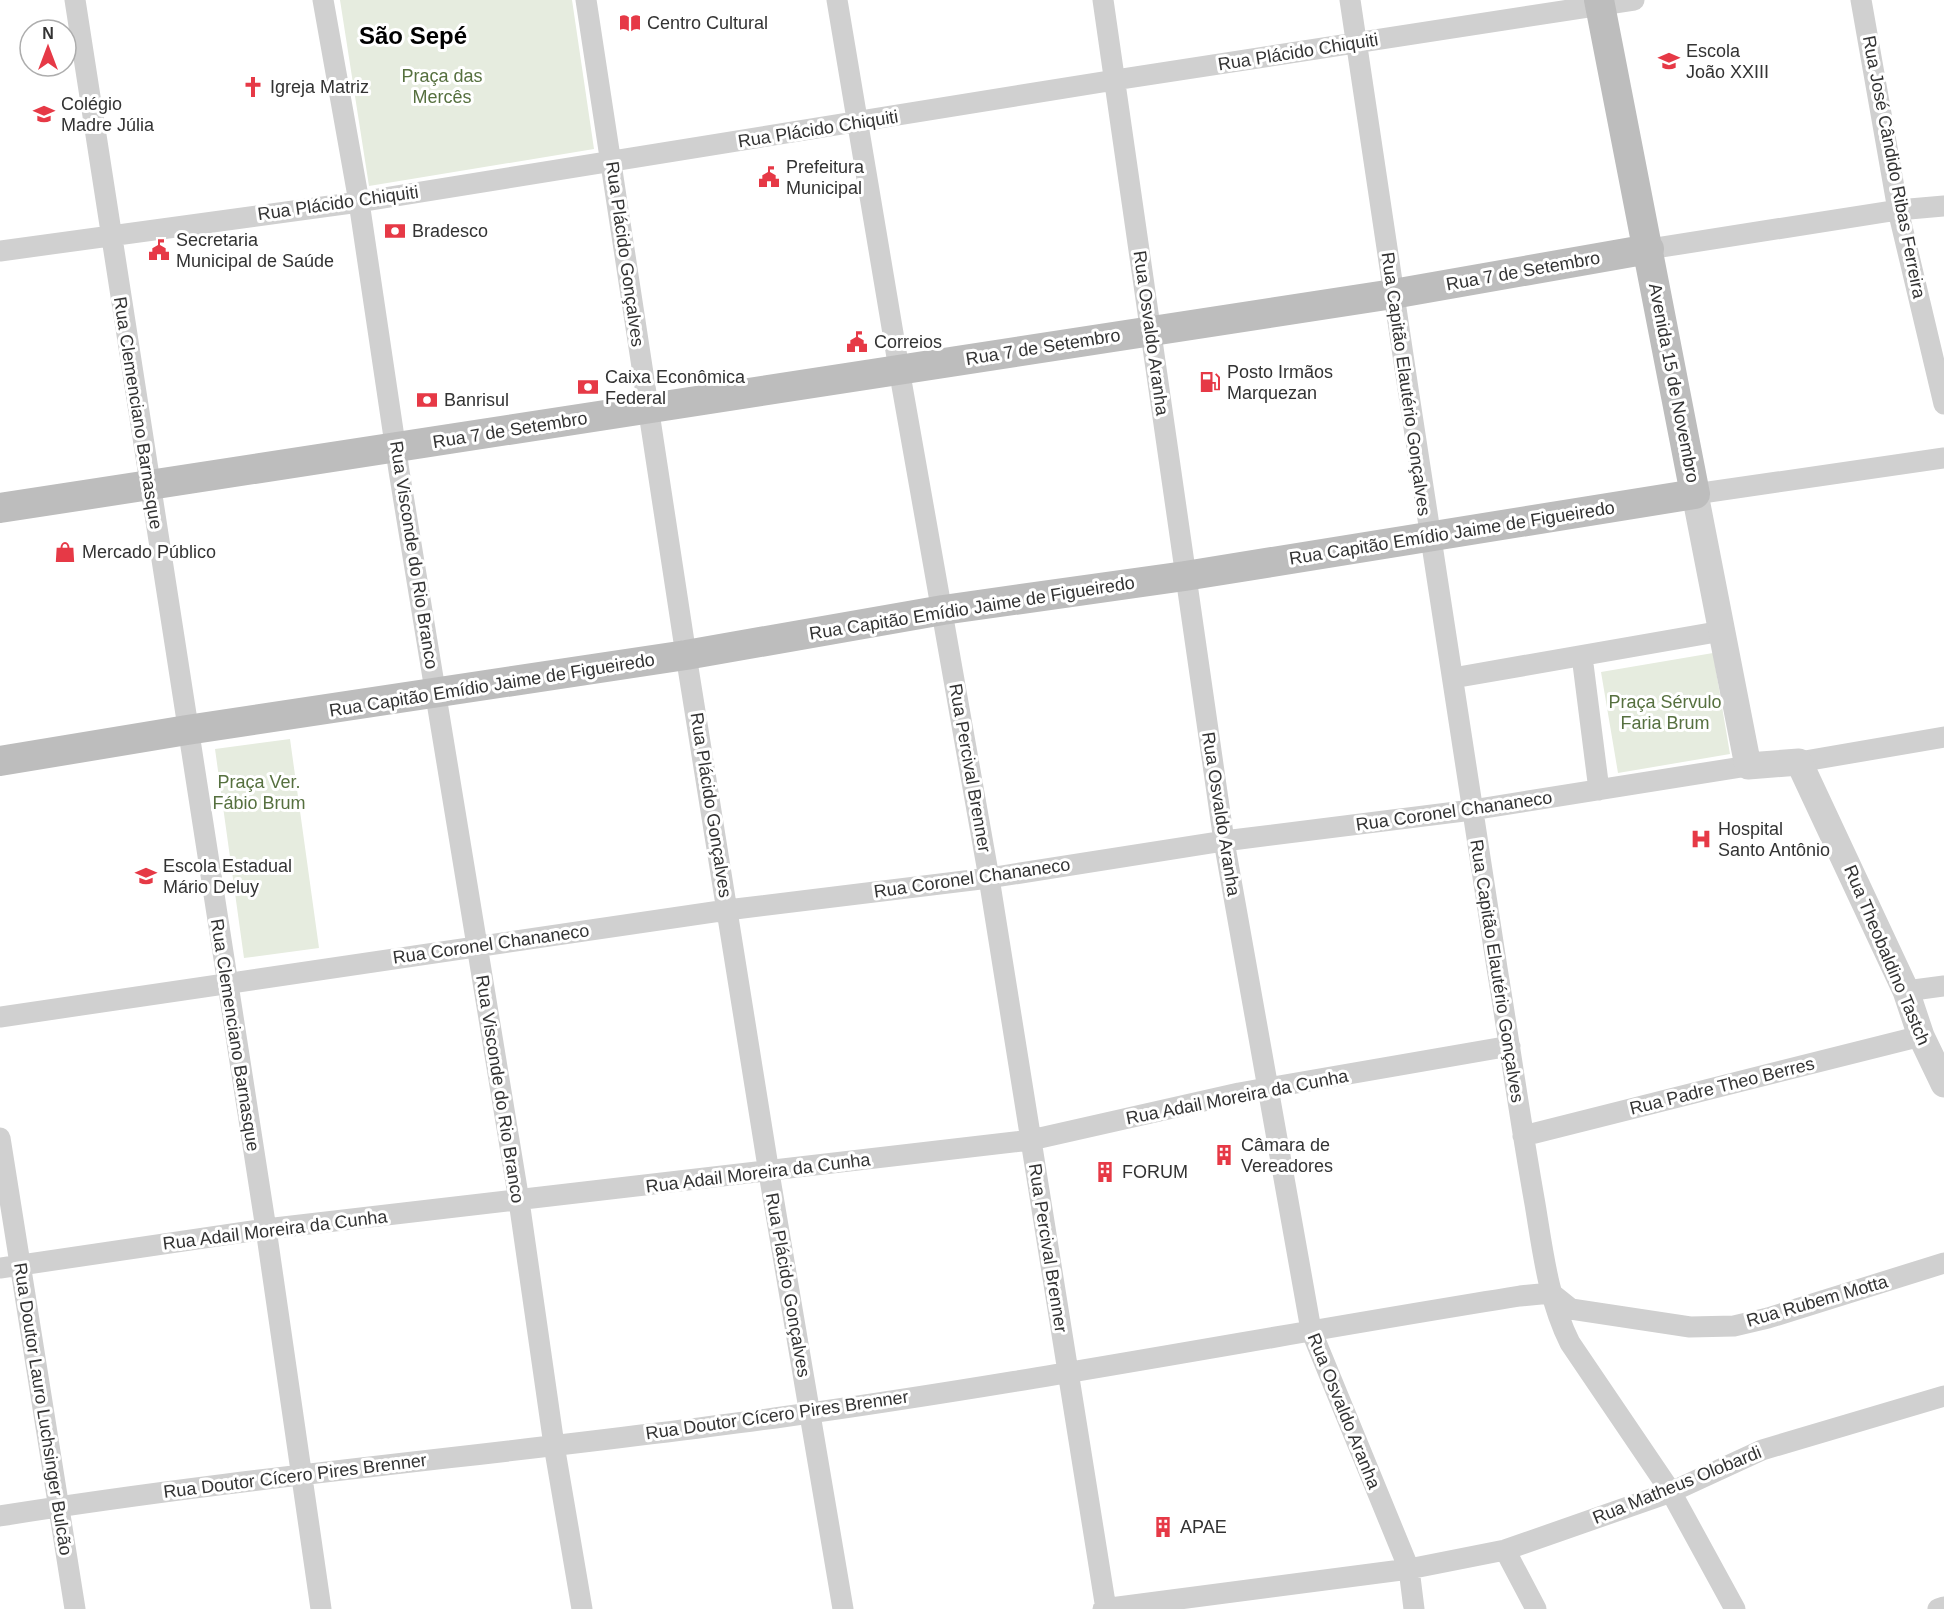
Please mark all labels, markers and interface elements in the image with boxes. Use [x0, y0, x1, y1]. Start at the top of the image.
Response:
library icon: Centro Cultural [618, 11, 642, 35]
place label: Centro Cultural [647, 13, 768, 33]
north arrow [18, 18, 78, 78]
district label: São Sepé [359, 22, 467, 49]
text: N [42, 25, 54, 42]
street label: Rua Plácido Chiquiti [1216, 29, 1380, 75]
street label: Rua José Cândido Ribas Ferreira [1859, 34, 1929, 301]
place label: Escola João XXIII [1686, 41, 1769, 82]
school or university icon: Escola João XXIII [1657, 49, 1681, 73]
park label: Praça das Mercês [401, 66, 483, 107]
church icon: Igreja Matriz [241, 75, 265, 99]
place label: Igreja Matriz [270, 77, 369, 97]
place label: Colégio Madre Júlia [61, 94, 155, 135]
school or university icon: Colégio Madre Júlia [32, 102, 56, 126]
street label: Rua Plácido Chiquiti [736, 106, 900, 152]
place label: Prefeitura Municipal [786, 157, 865, 198]
street label: Rua Plácido Gonçalves [602, 160, 648, 348]
public building icon: Prefeitura Municipal [757, 165, 781, 189]
street label: Rua Plácido Chiquiti [256, 182, 420, 224]
bank icon: Bradesco [383, 219, 407, 243]
place label: Bradesco [412, 221, 488, 241]
place label: Secretaria Municipal de Saúde [176, 230, 334, 271]
public building icon: Secretaria Municipal de Saúde [147, 238, 171, 262]
street label: Rua 7 de Setembro [1444, 248, 1602, 294]
street label: Rua Osvaldo Aranha [1130, 249, 1173, 418]
street label: Rua Capitão Elautério Gonçalves [1378, 251, 1434, 517]
street label: Avenida 15 de Novembro [1645, 282, 1703, 484]
street label: Rua Clemenciano Barnasque [110, 295, 166, 531]
street label: Rua 7 de Setembro [964, 325, 1122, 369]
public building icon: Correios [845, 330, 869, 354]
place label: Correios [874, 332, 942, 352]
place label: Posto Irmãos Marquezan [1227, 362, 1333, 403]
place label: Caixa Econômica Federal [605, 367, 746, 408]
fuel station icon: Posto Irmãos Marquezan [1198, 370, 1222, 394]
bank icon: Caixa Econômica Federal [576, 375, 600, 399]
bank icon: Banrisul [415, 388, 439, 412]
place label: Banrisul [444, 390, 509, 410]
street label: Rua 7 de Setembro [431, 408, 589, 452]
street label: Rua Visconde do Rio Branco [386, 439, 442, 671]
street label: Rua Capitão Emídio Jaime de Figueiredo [1288, 497, 1616, 569]
shop icon: Mercado Público [53, 540, 77, 564]
place label: Mercado Público [82, 542, 216, 562]
street label: Rua Capitão Emídio Jaime de Figueiredo [808, 572, 1136, 644]
street label: Rua Capitão Emídio Jaime de Figueiredo [328, 649, 656, 721]
street label: Rua Percival Brenner [945, 682, 995, 854]
park label: Praça Sérvulo Faria Brum [1608, 692, 1722, 733]
street label: Rua Plácido Gonçalves [686, 711, 736, 899]
street label: Rua Osvaldo Aranha [1198, 730, 1244, 899]
park label: Praça Ver. Fábio Brum [212, 772, 306, 813]
street label: Rua Coronel Chananeco [1355, 787, 1553, 835]
place label: Hospital Santo Antônio [1718, 819, 1830, 860]
hospital icon: Hospital Santo Antônio [1689, 827, 1713, 851]
street label: Rua Capitão Elautério Gonçalves [1466, 838, 1528, 1104]
street label: Rua Coronel Chananeco [873, 854, 1071, 902]
place label: Escola Estadual Mário Deluy [163, 856, 292, 897]
street label: Rua Theobaldino Tastch [1840, 862, 1934, 1048]
school or university icon: Escola Estadual Mário Deluy [134, 864, 158, 888]
street label: Rua Clemenciano Barnasque [207, 917, 263, 1153]
street label: Rua Coronel Chananeco [392, 920, 590, 968]
street label: Rua Visconde do Rio Branco [472, 973, 528, 1205]
street label: Rua Padre Theo Berres [1628, 1053, 1816, 1119]
street label: Rua Adail Moreira da Cunha [1124, 1065, 1351, 1128]
place label: Câmara de Vereadores [1241, 1135, 1333, 1176]
building icon: Câmara de Vereadores [1212, 1143, 1236, 1167]
street label: Rua Adail Moreira da Cunha [645, 1149, 872, 1197]
building icon: FORUM [1093, 1160, 1117, 1184]
street label: Rua Percival Brenner [1025, 1162, 1071, 1334]
place label: FORUM [1122, 1162, 1188, 1182]
street label: Rua Plácido Gonçalves [762, 1191, 814, 1379]
street label: Rua Adail Moreira da Cunha [162, 1206, 389, 1254]
street label: Rua Doutor Lauro Luchsinger Bulcão [10, 1261, 76, 1557]
street label: Rua Rubem Motta [1744, 1271, 1891, 1331]
street label: Rua Osvaldo Aranha [1304, 1330, 1385, 1493]
street label: Rua Doutor Cícero Pires Brenner [644, 1387, 910, 1443]
street label: Rua Matheus Olobardi [1590, 1442, 1764, 1528]
street label: Rua Doutor Cícero Pires Brenner [162, 1450, 428, 1502]
building icon: APAE [1151, 1515, 1175, 1539]
place label: APAE [1180, 1517, 1227, 1537]

